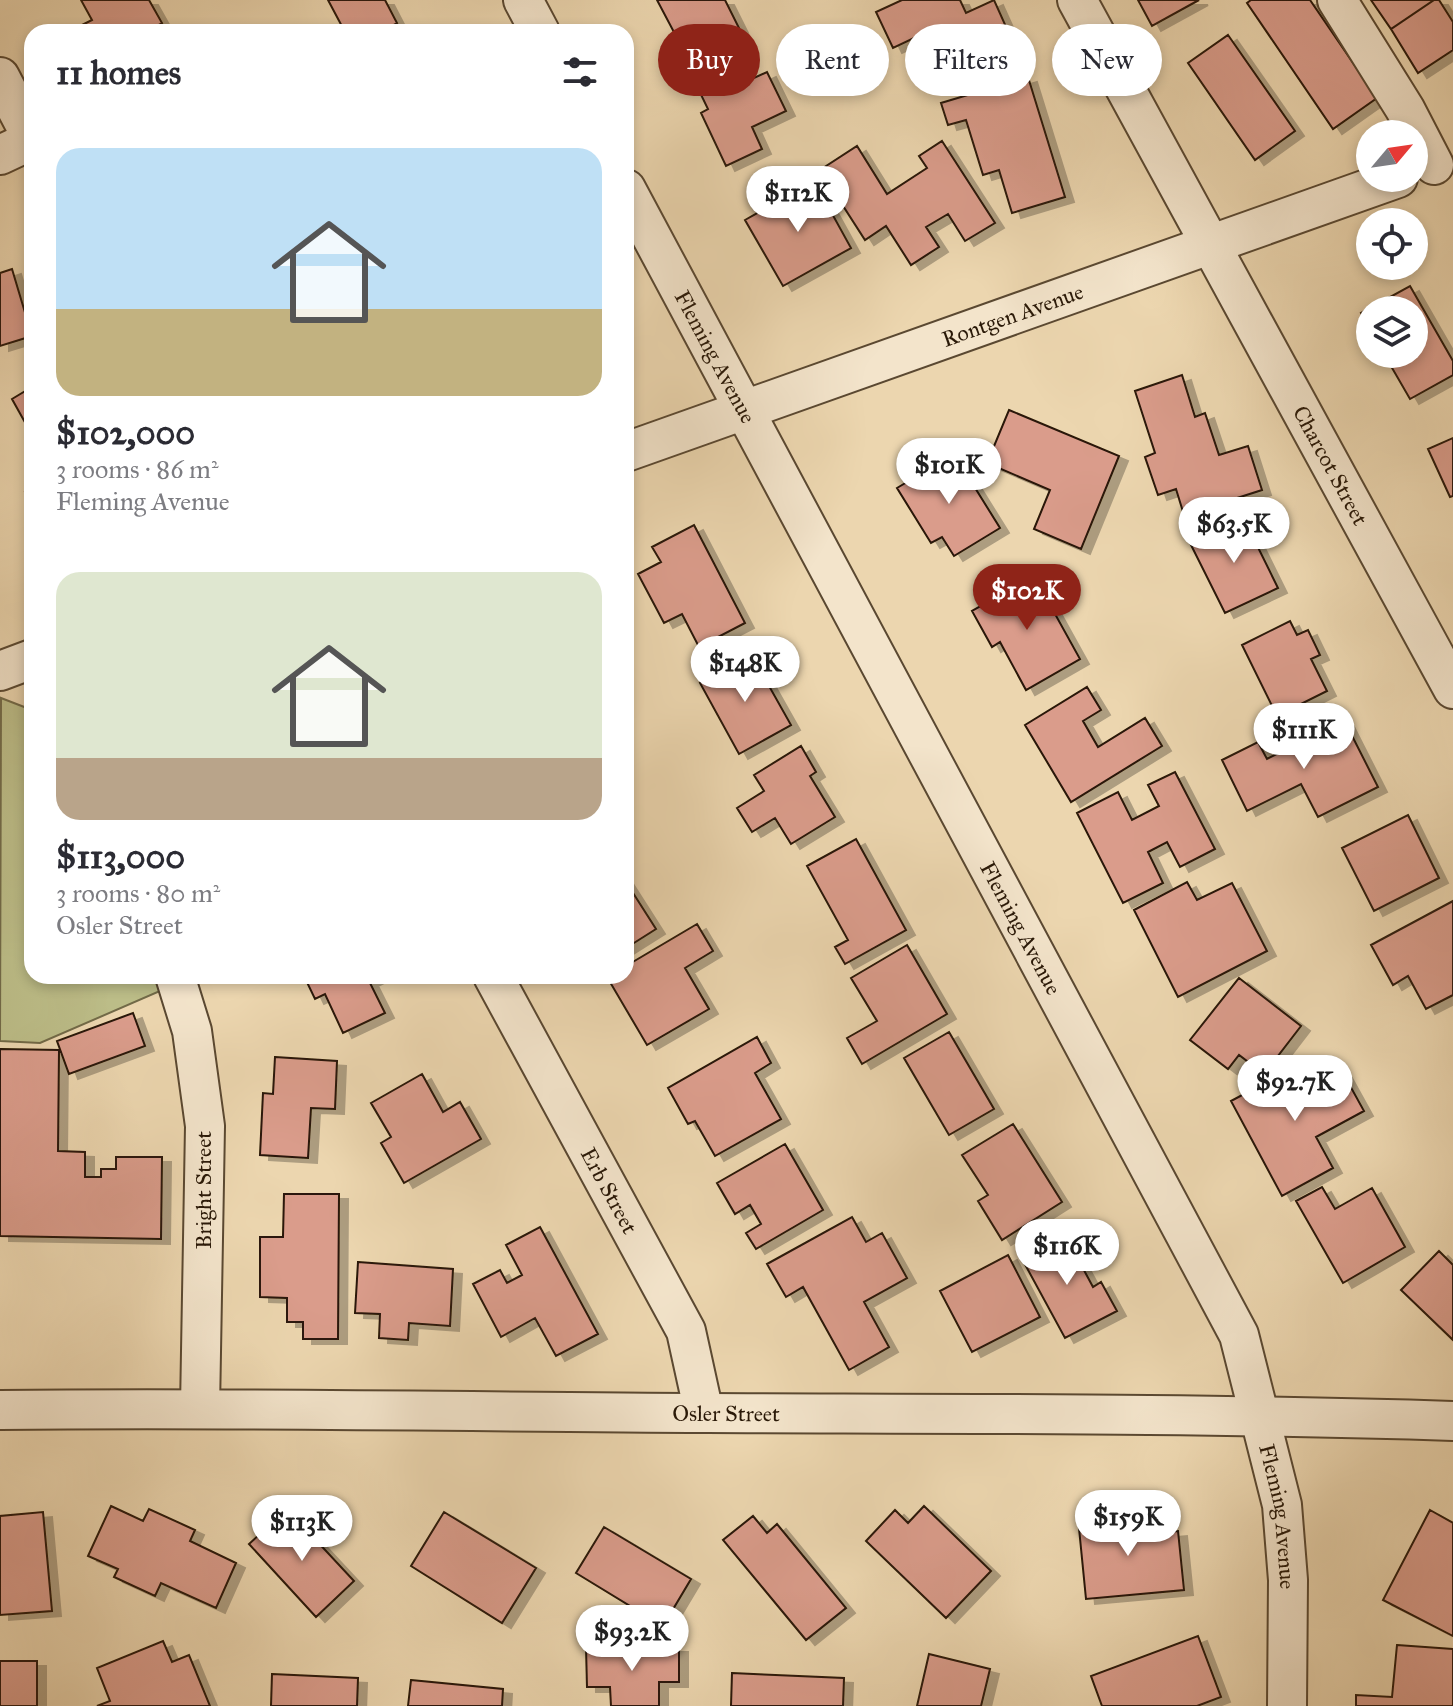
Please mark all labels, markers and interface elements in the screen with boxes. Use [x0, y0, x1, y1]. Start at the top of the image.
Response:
chip: Buy [658, 24, 760, 96]
chip: Rent [776, 24, 889, 96]
chip: Filters [905, 24, 1036, 96]
chip: New [1052, 24, 1162, 96]
icon: filters [558, 50, 602, 94]
text: 11 homes [56, 52, 181, 93]
north arrow [1356, 120, 1428, 192]
map controls [1356, 120, 1428, 368]
pin: $112K [742, 166, 854, 234]
text: $112K [764, 176, 832, 208]
icon: home [257, 200, 401, 344]
button: locate [1356, 208, 1428, 280]
street label: Rontgen Avenue [938, 277, 1087, 352]
street label: Fleming Avenue [669, 285, 762, 428]
button: layers [1356, 296, 1428, 368]
street label: Charcot Street [1287, 401, 1375, 530]
text: $102,000 [56, 412, 195, 453]
pin: $101K [893, 438, 1005, 506]
text: $101K [914, 448, 984, 480]
text: 3 rooms · 86 m² [56, 453, 219, 485]
text: Fleming Avenue [56, 485, 230, 517]
pin: $63.5K [1169, 497, 1299, 565]
text: $63.5K [1197, 507, 1271, 539]
pin: $102K [971, 564, 1083, 632]
text: $102K [991, 574, 1063, 606]
icon: home [257, 624, 401, 768]
pin: $148K [689, 636, 801, 704]
text: $148K [709, 646, 781, 678]
pin: $111K [1248, 703, 1360, 771]
text: $111K [1272, 713, 1336, 745]
text: $113,000 [56, 836, 185, 877]
street label: Fleming Avenue [975, 857, 1068, 999]
text: 3 rooms · 80 m² [56, 877, 220, 909]
text: Osler Street [56, 909, 183, 941]
pin: $92.7K [1230, 1055, 1360, 1123]
text: $92.7K [1255, 1065, 1335, 1097]
street label: Bright Street [190, 1131, 217, 1249]
street label: Erb Street [575, 1143, 644, 1238]
pin: $116K [1011, 1219, 1123, 1287]
text: $116K [1033, 1229, 1101, 1261]
street label: Osler Street [672, 1399, 780, 1427]
street label: Fleming Avenue [1254, 1441, 1301, 1589]
pin: $159K [1072, 1490, 1184, 1558]
pin: $113K [246, 1495, 358, 1563]
text: $159K [1093, 1500, 1163, 1532]
text: $113K [270, 1505, 335, 1537]
pin: $93.2K [567, 1605, 697, 1673]
text: $93.2K [594, 1615, 670, 1647]

